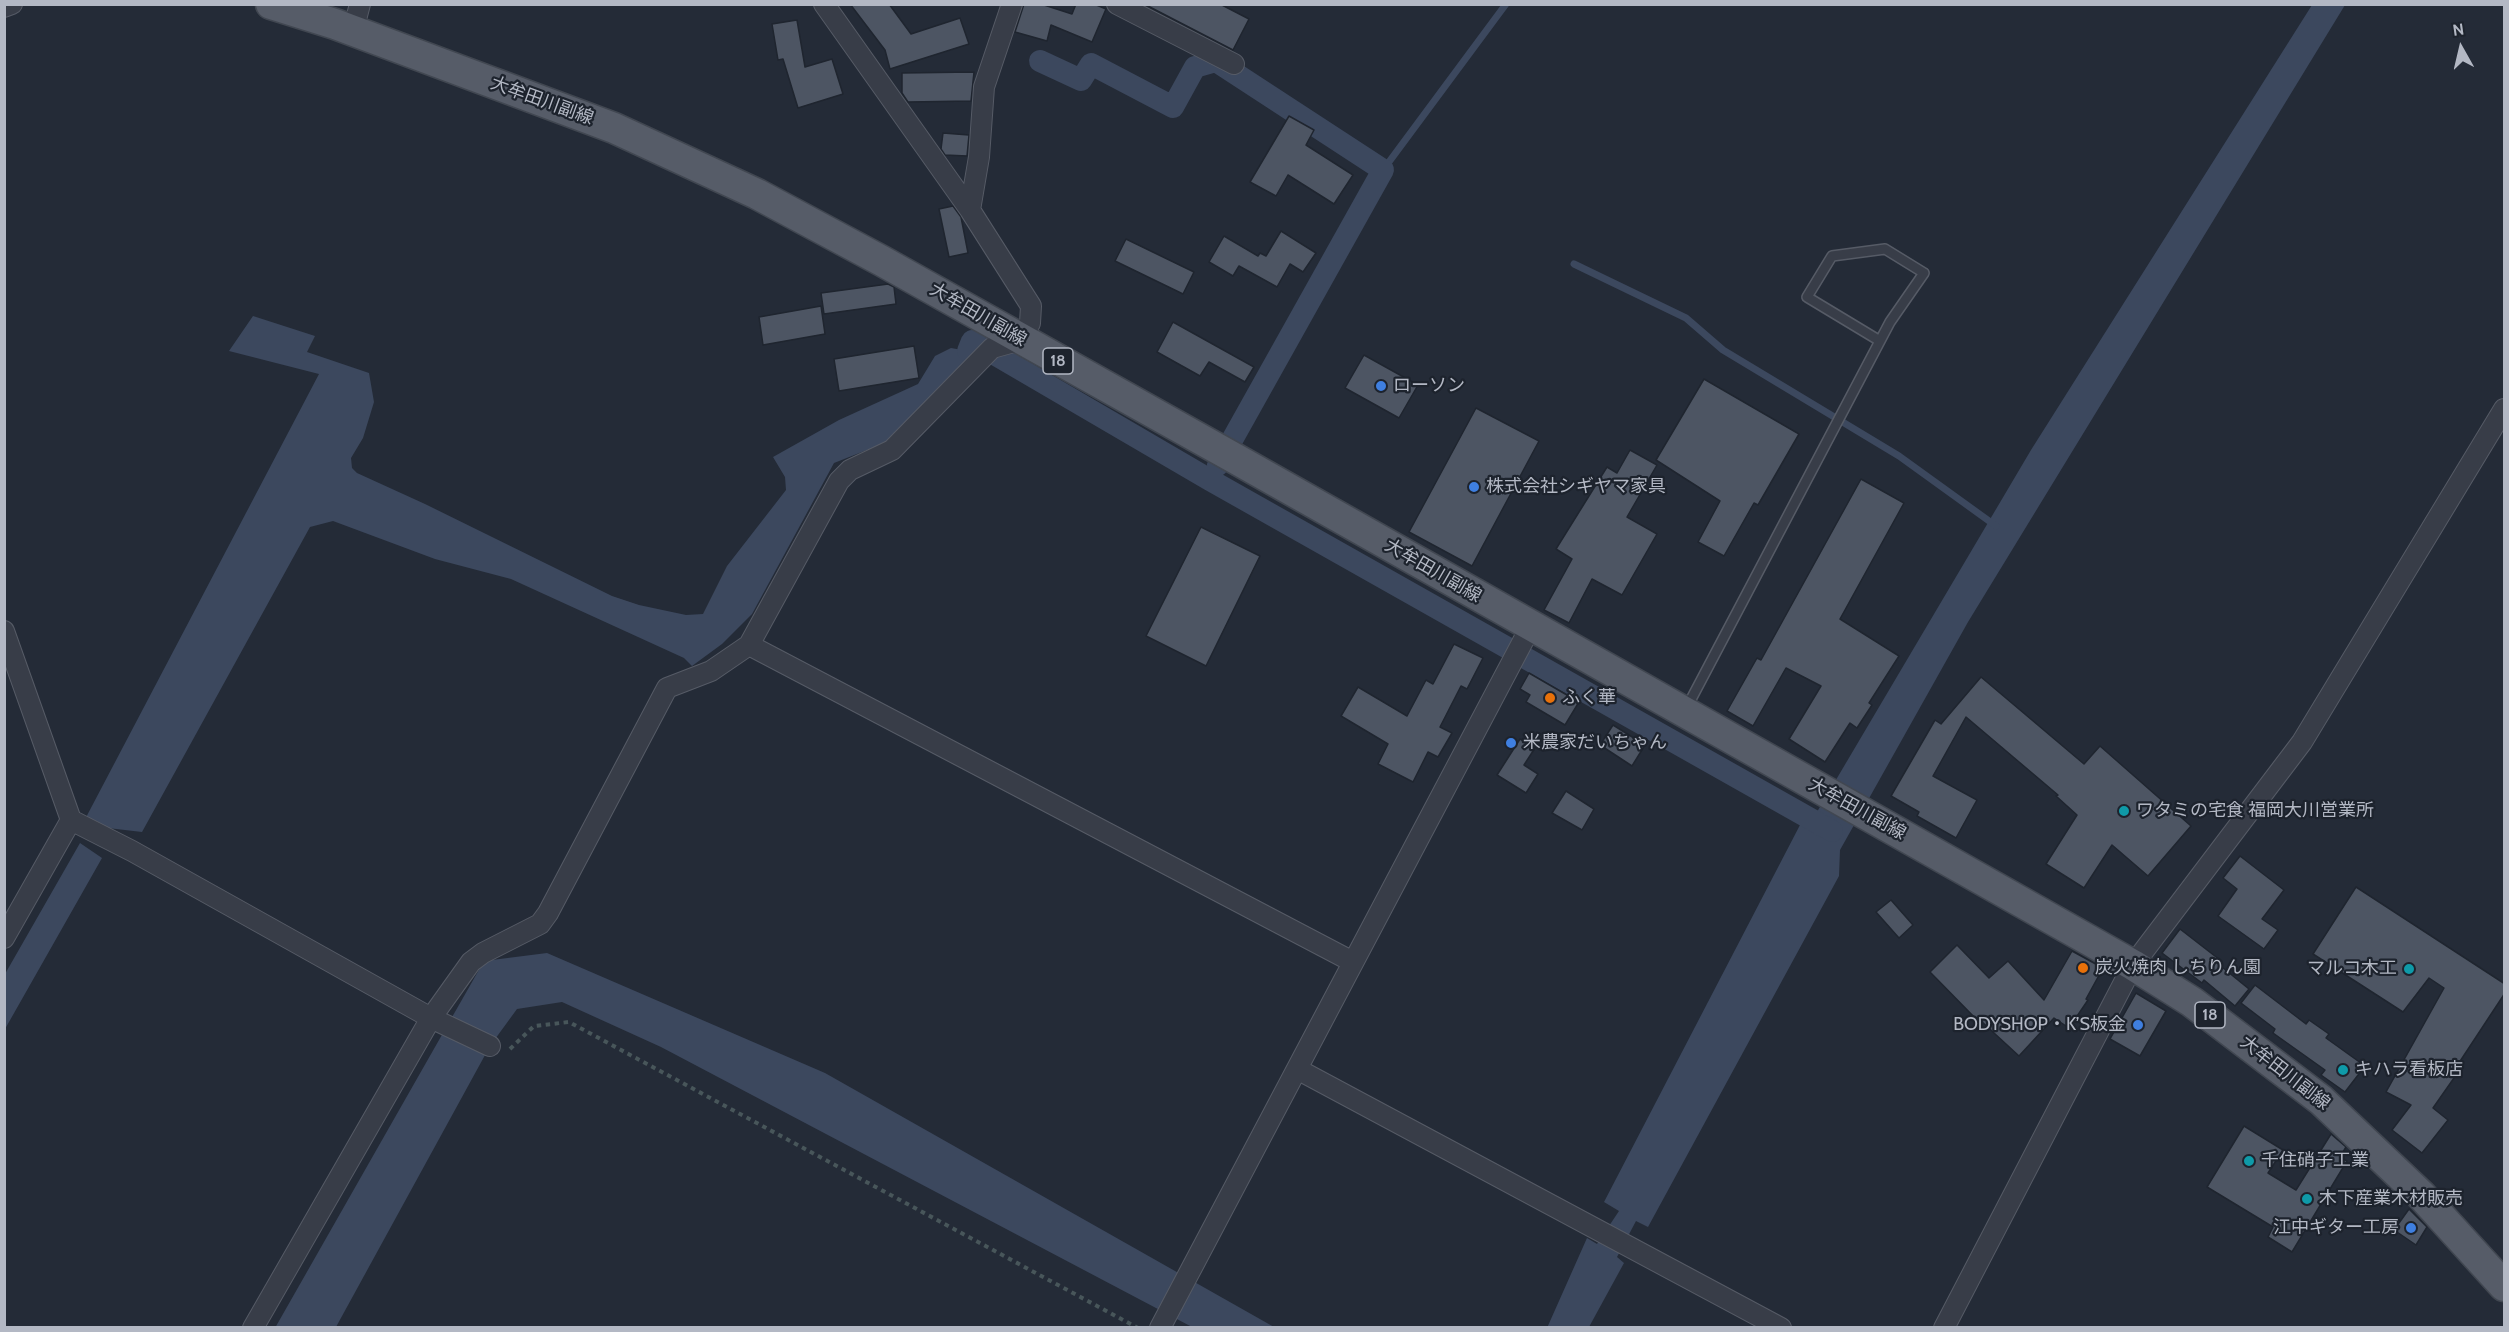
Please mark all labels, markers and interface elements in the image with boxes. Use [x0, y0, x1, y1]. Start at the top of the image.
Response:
north arrow [2431, 18, 2491, 78]
text: N [2452, 19, 2465, 40]
street label: 大牟田川副線 [488, 72, 596, 130]
street label: 大牟田川副線 [926, 279, 1030, 351]
road number: 18 [1043, 348, 1073, 374]
place label: ローソン [1393, 375, 1465, 397]
marker: ローソン [1374, 379, 1388, 393]
place label: 株式会社シギヤマ家具 [1486, 476, 1666, 498]
marker: 株式会社シギヤマ家具 [1467, 480, 1481, 494]
street label: 大牟田川副線 [1381, 535, 1485, 607]
place label: ふく華 [1562, 687, 1616, 709]
marker: ふく華 [1543, 691, 1557, 705]
place label: 米農家だいちゃん [1523, 732, 1667, 754]
marker: 米農家だいちゃん [1504, 736, 1518, 750]
street label: 大牟田川副線 [1805, 773, 1909, 845]
place label: ワタミの宅食 福岡大川営業所 [2136, 800, 2374, 822]
marker: ワタミの宅食 福岡大川営業所 [2117, 804, 2131, 818]
place label: 炭火焼肉 しちりん園 [2095, 957, 2261, 979]
place label: マルコ木工 [2307, 958, 2397, 980]
marker: 炭火焼肉 しちりん園 [2076, 961, 2090, 975]
marker: マルコ木工 [2402, 962, 2416, 976]
road number: 18 [2195, 1002, 2225, 1028]
place label: BODYSHOP・K’S板金 [1953, 1014, 2126, 1036]
marker: BODYSHOP・K’S板金 [2131, 1018, 2145, 1032]
street label: 大牟田川副線 [2236, 1031, 2334, 1115]
place label: キハラ看板店 [2355, 1059, 2463, 1081]
marker: キハラ看板店 [2336, 1063, 2350, 1077]
place label: 千住硝子工業 [2261, 1150, 2369, 1172]
marker: 千住硝子工業 [2242, 1154, 2256, 1168]
place label: 木下産業木材販売 [2319, 1188, 2463, 1210]
marker: 木下産業木材販売 [2300, 1192, 2314, 1206]
place label: 江中ギター工房 [2273, 1217, 2399, 1239]
marker: 江中ギター工房 [2404, 1221, 2418, 1235]

